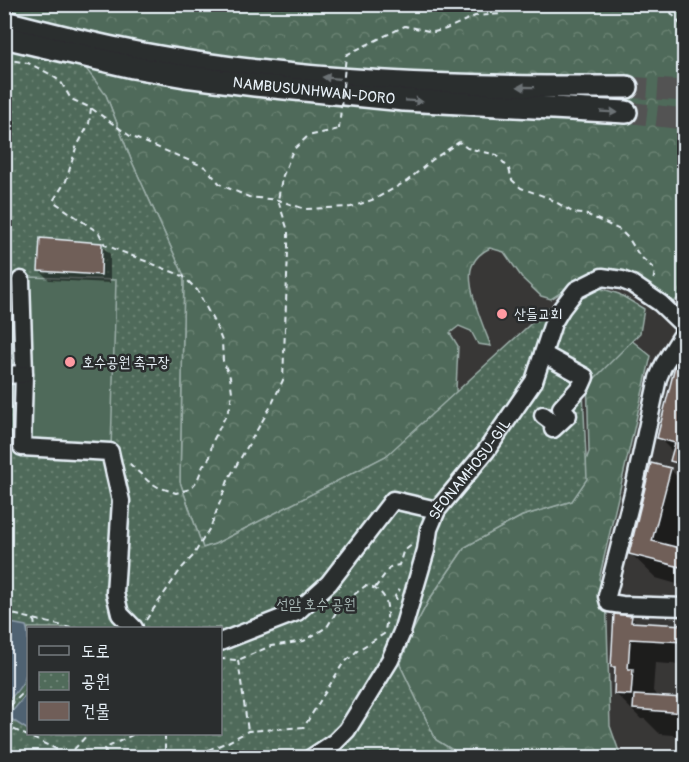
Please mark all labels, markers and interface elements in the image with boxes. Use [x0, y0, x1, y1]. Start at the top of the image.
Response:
street label: NAMBUSUNHWAN-DORO [232, 73, 396, 109]
one-way arrow [322, 73, 341, 83]
one-way arrow [517, 82, 536, 92]
one-way arrow [405, 96, 424, 105]
one-way arrow [600, 107, 619, 116]
place label: 산들교회 [514, 305, 562, 324]
marker: 산들교회 [495, 307, 509, 321]
place label: 호수공원 축구장 [82, 353, 170, 372]
marker: 호수공원 축구장 [63, 355, 77, 369]
street label: SEONAMHOSU-GIL [425, 415, 515, 523]
park label: 선암 호수 공원 [277, 595, 355, 614]
legend [27, 627, 222, 735]
text: 도로 [81, 640, 110, 663]
text: 공원 [81, 670, 110, 693]
text: 건물 [81, 700, 110, 723]

